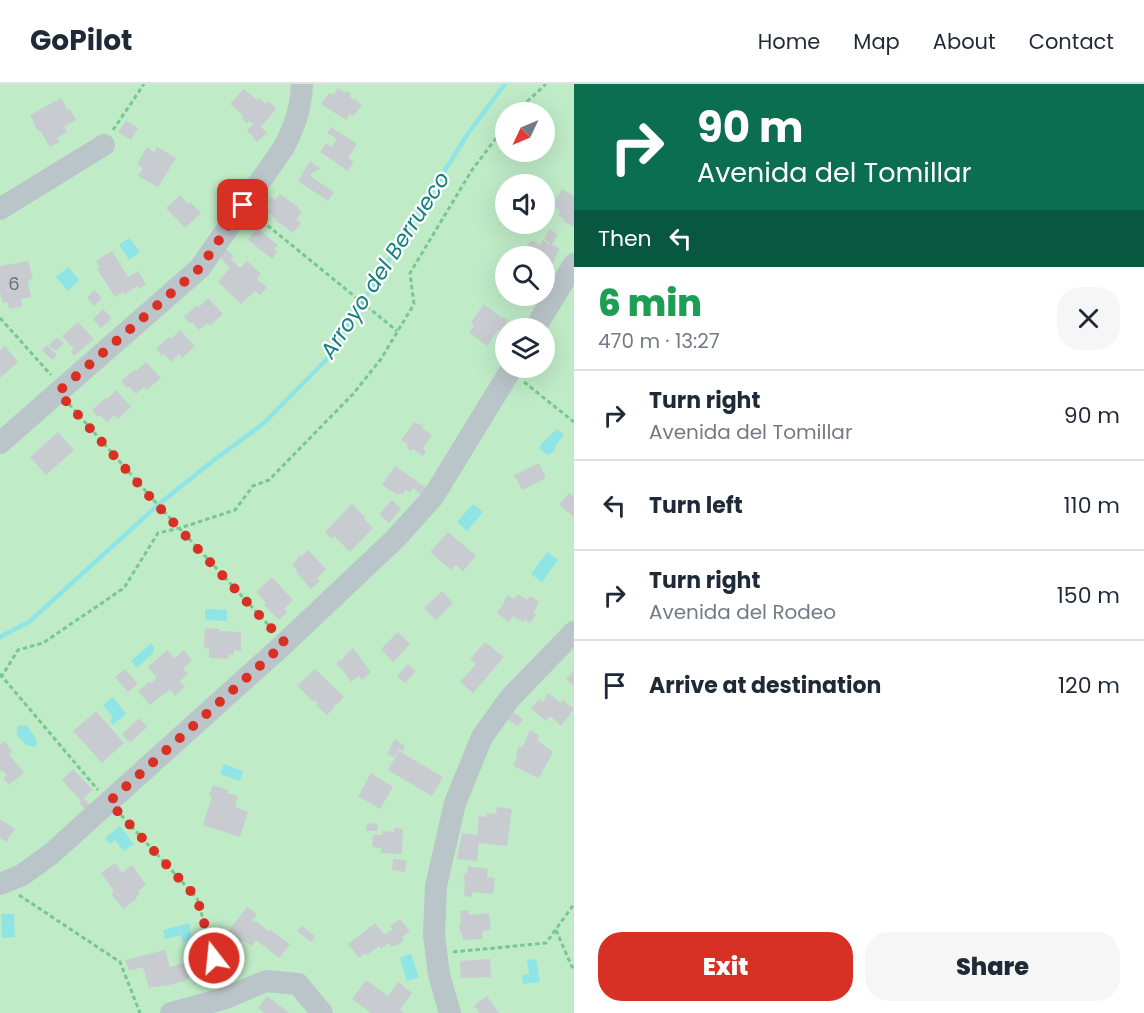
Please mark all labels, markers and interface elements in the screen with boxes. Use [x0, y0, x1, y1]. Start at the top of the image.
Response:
text: GoPilot [30, 21, 132, 60]
text: Home [758, 27, 820, 56]
text: Map [853, 27, 900, 56]
text: About [933, 27, 996, 56]
text: Contact [1029, 27, 1114, 56]
text: 90 m [697, 98, 804, 157]
north arrow [495, 102, 555, 162]
map controls [495, 102, 555, 378]
icon: right [598, 108, 676, 186]
text: Avenida del Tomillar [697, 154, 972, 191]
water label: Arroyo del Berrueco [312, 165, 457, 365]
button: sound [495, 174, 555, 234]
pin [217, 179, 268, 230]
icon: arrive [226, 188, 259, 221]
icon: left [664, 222, 697, 255]
text: Then [598, 223, 652, 254]
button: search [495, 246, 555, 306]
house number: 6 [8, 271, 20, 296]
text: 6 min [598, 278, 702, 329]
button: close [1057, 287, 1120, 350]
button: layers [495, 318, 555, 378]
text: 470 m · 13:27 [598, 327, 720, 355]
text: Turn right [649, 385, 760, 416]
icon: right [598, 399, 631, 432]
text: 90 m [1064, 400, 1120, 431]
text: Avenida del Tomillar [649, 418, 852, 446]
icon: left [598, 489, 631, 522]
text: Turn left [649, 490, 743, 521]
text: 110 m [1064, 490, 1120, 521]
text: Turn right [649, 565, 760, 596]
icon: right [598, 579, 631, 612]
text: 150 m [1057, 580, 1120, 611]
text: Avenida del Rodeo [649, 598, 836, 626]
icon: arrive [598, 669, 631, 702]
text: Arrive at destination [649, 670, 881, 701]
text: 120 m [1058, 670, 1120, 701]
position arrow [182, 926, 246, 990]
button: Exit [598, 932, 853, 1001]
button: Share [865, 932, 1120, 1001]

